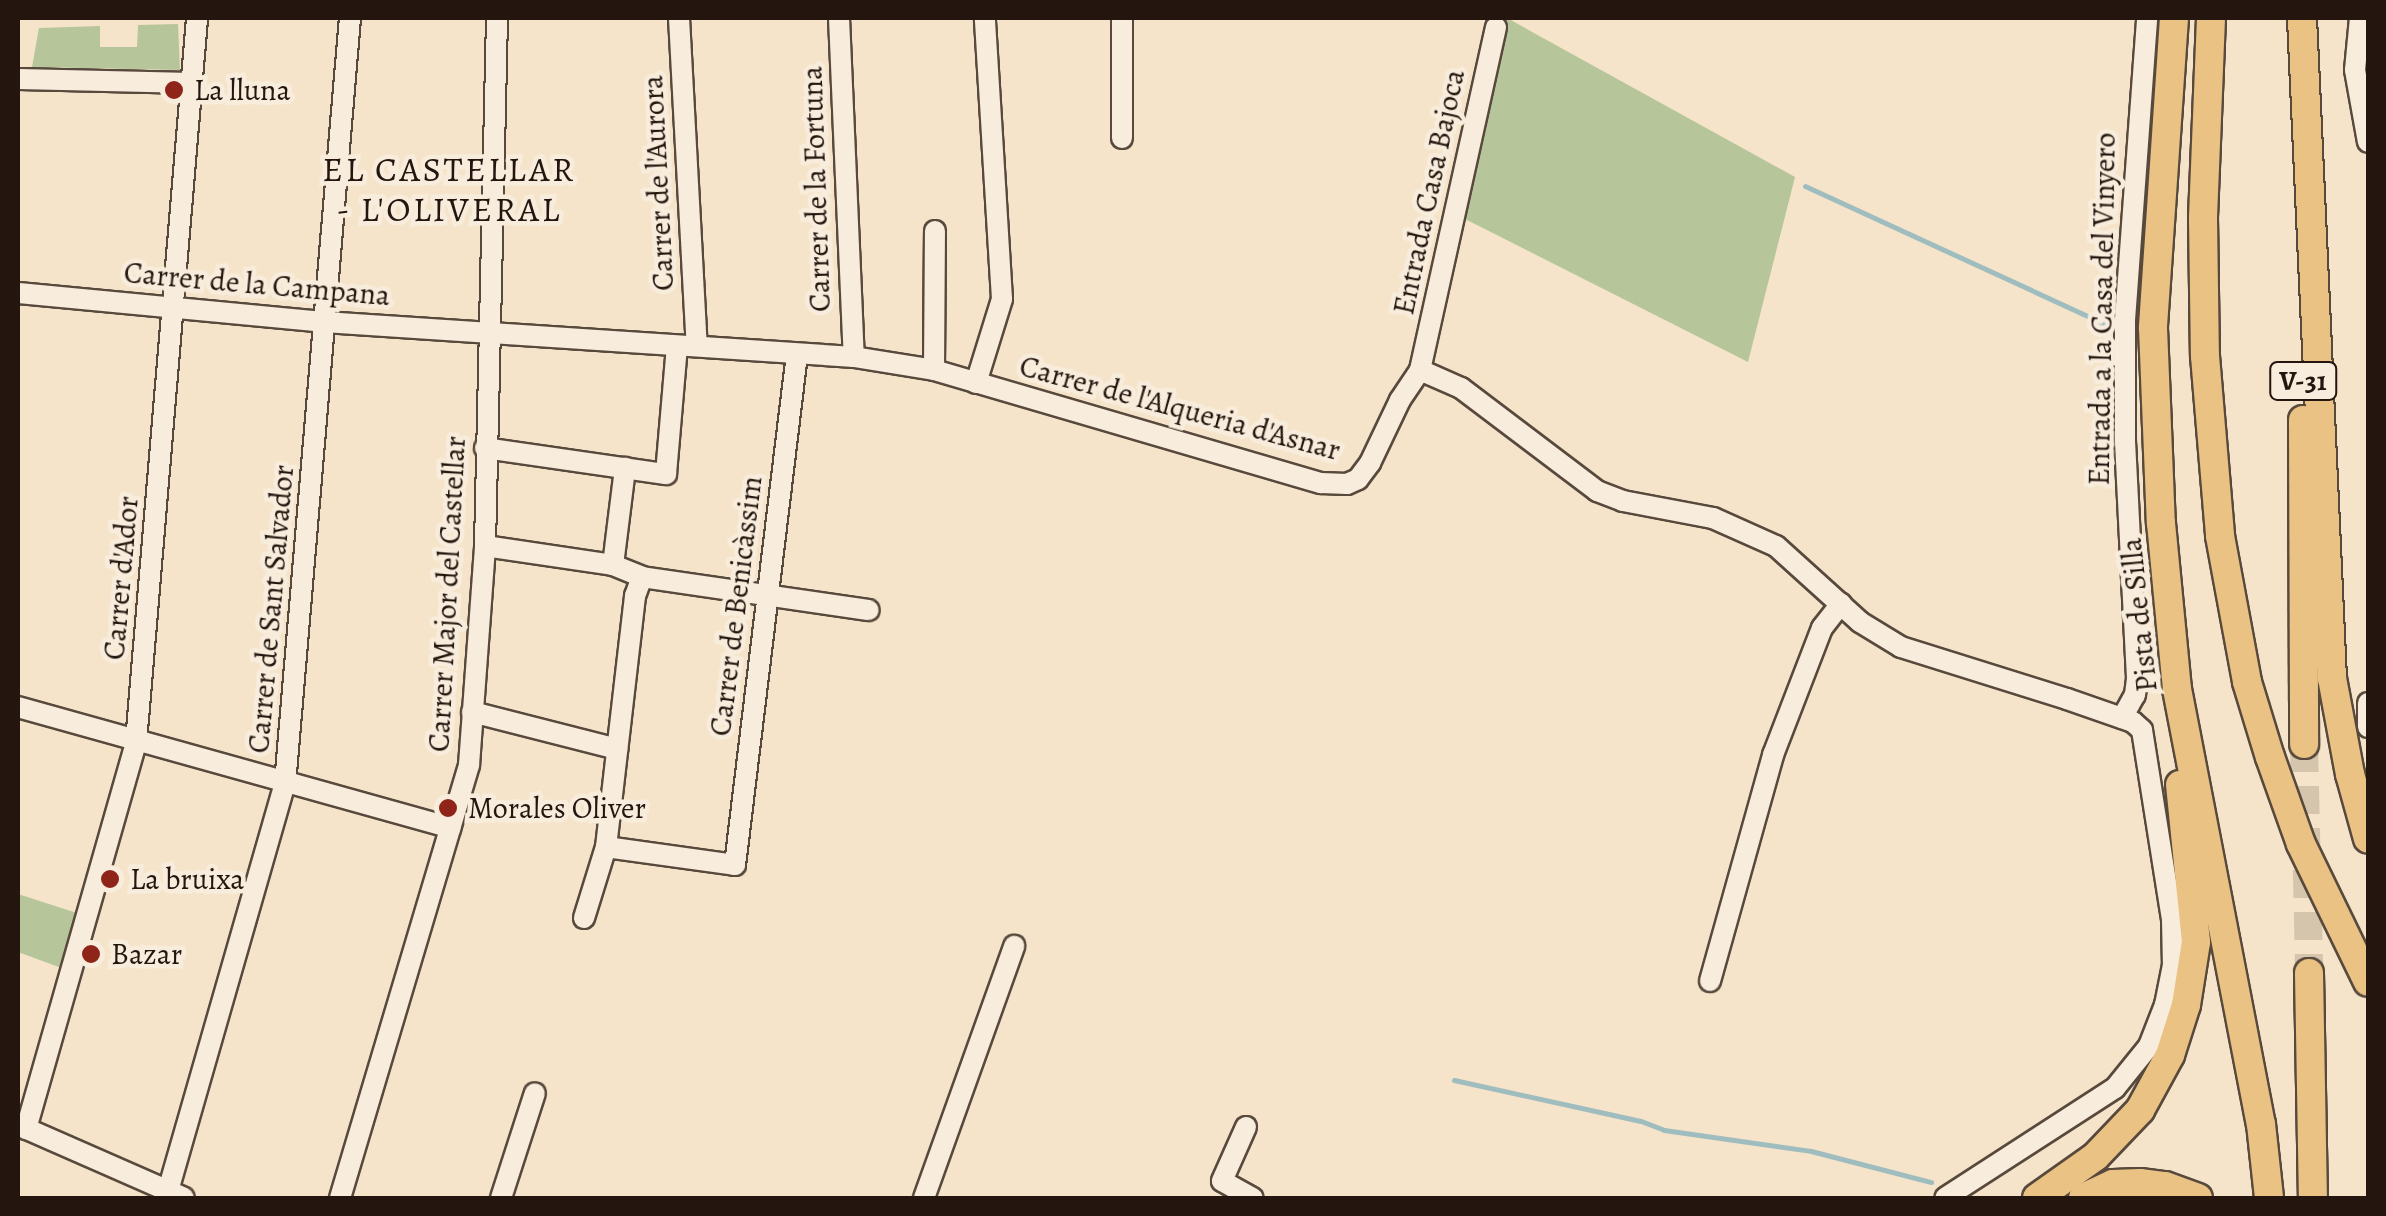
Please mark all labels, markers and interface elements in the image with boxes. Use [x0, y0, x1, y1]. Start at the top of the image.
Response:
street label: Carrer de la Fortuna [794, 65, 838, 313]
street label: Entrada Casa Bajoca [1385, 66, 1473, 318]
place label: La lluna [194, 72, 290, 108]
street label: Carrer de l'Aurora [634, 74, 682, 292]
marker: La lluna [163, 79, 185, 101]
street label: Entrada a la Casa del Vinyero [2081, 132, 2123, 486]
district label: EL CASTELLAR - L'OLIVERAL [322, 148, 576, 230]
street label: Carrer de la Campana [122, 254, 392, 314]
street label: Carrer de l'Alqueria d'Asnar [1016, 348, 1344, 468]
road number: V-31 [2268, 358, 2338, 404]
street label: Carrer Major del Castellar [421, 435, 473, 753]
street label: Carrer de Sant Salvador [240, 463, 302, 755]
street label: Carrer de Benicàssim [702, 474, 770, 738]
street label: Carrer d'Ador [96, 495, 146, 661]
street label: Pista de Silla [2113, 536, 2165, 694]
place label: Morales Oliver [468, 790, 646, 826]
marker: Morales Oliver [437, 797, 459, 819]
place label: La bruixa [130, 861, 244, 897]
marker: La bruixa [99, 868, 121, 890]
place label: Bazar [111, 936, 182, 972]
marker: Bazar [80, 943, 102, 965]

